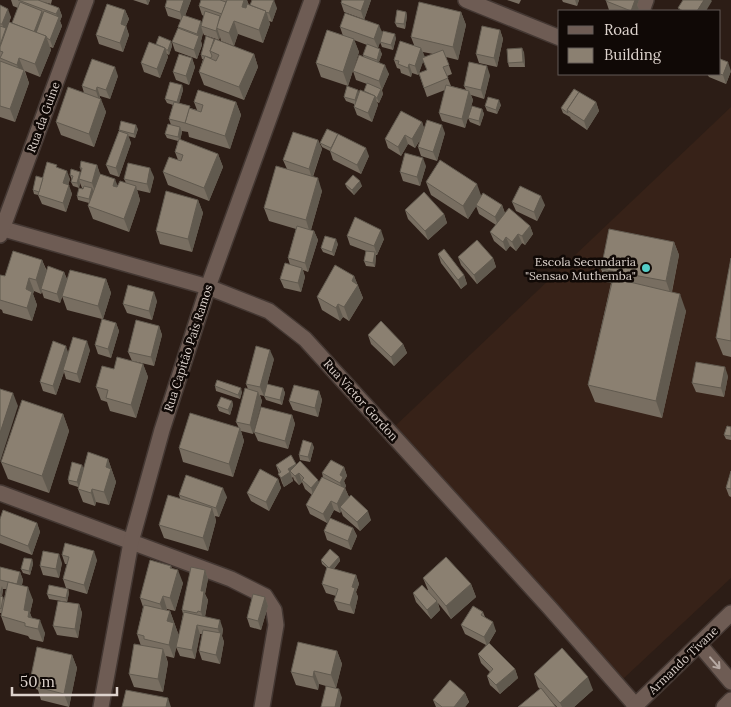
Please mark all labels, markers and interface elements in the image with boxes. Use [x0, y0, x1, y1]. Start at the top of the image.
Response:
legend [558, 10, 721, 75]
text: Road [604, 20, 639, 39]
text: Building [604, 45, 662, 64]
street label: Rua da Guine [23, 79, 63, 154]
place label: Escola Secundaria "Sensao Muthemba" [525, 254, 636, 283]
marker: Escola Secundaria "Sensao Muthemba" [640, 262, 652, 274]
street label: Rua Capitão Pais Ramos [160, 282, 216, 414]
street label: Rua Victor Gordon [321, 356, 401, 444]
street label: Armando Tivane [644, 623, 721, 698]
one-way arrow [709, 656, 721, 669]
scale bar [12, 664, 118, 696]
text: 50 m [20, 672, 55, 691]

